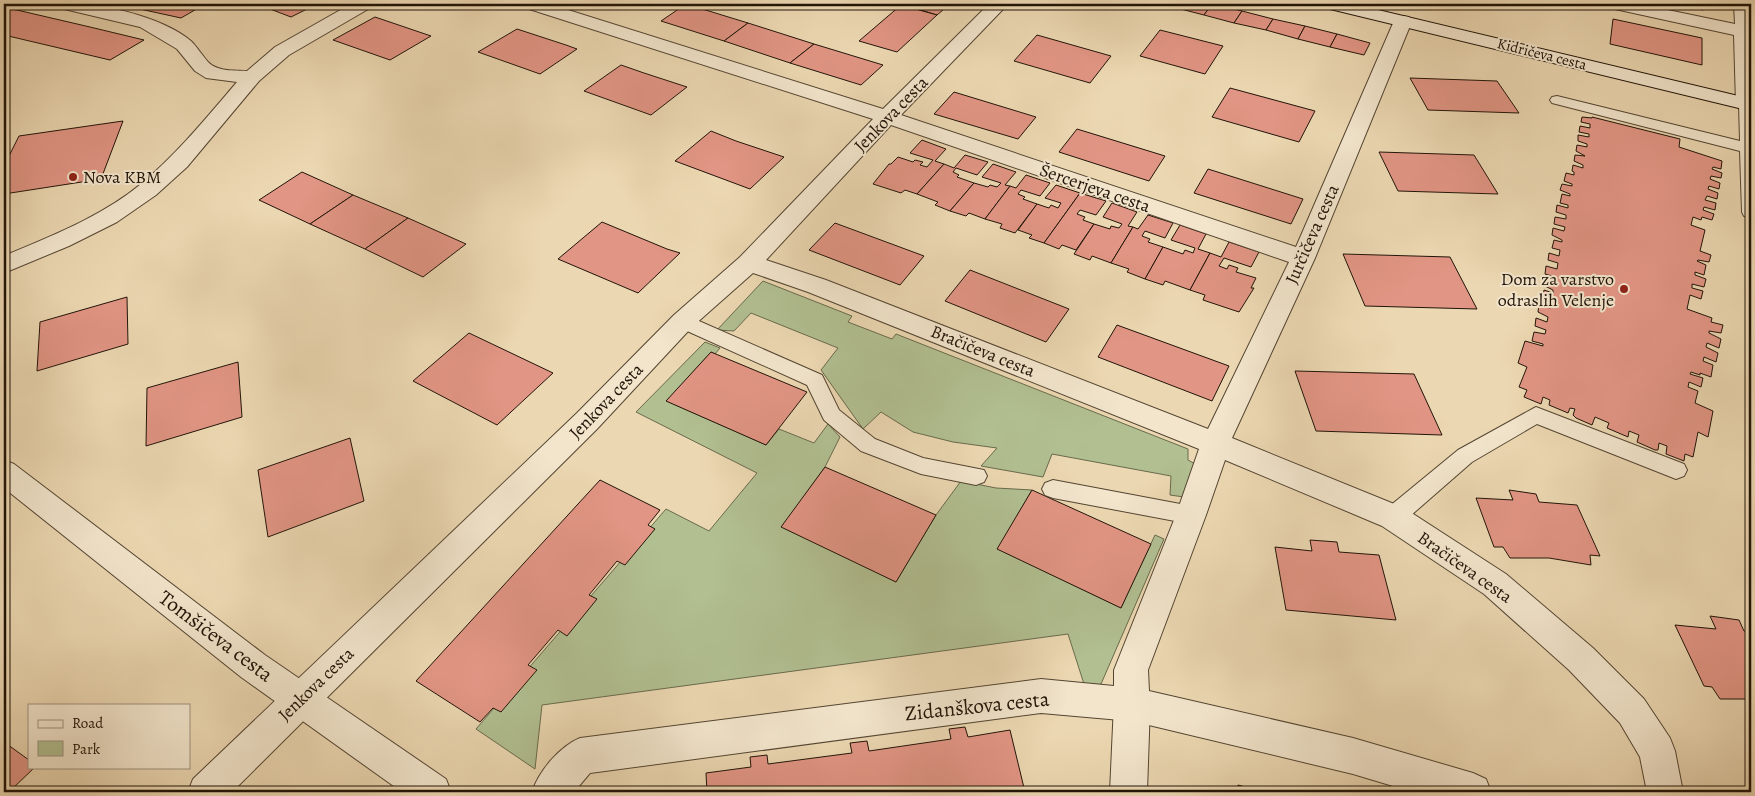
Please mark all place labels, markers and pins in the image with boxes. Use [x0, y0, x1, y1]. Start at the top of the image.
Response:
place label: Nova KBM [83, 165, 161, 189]
marker: Nova KBM [67, 171, 79, 183]
place label: Dom za varstvo odraslih Velenje [1498, 267, 1614, 312]
marker: Dom za varstvo odraslih Velenje [1618, 283, 1630, 295]

